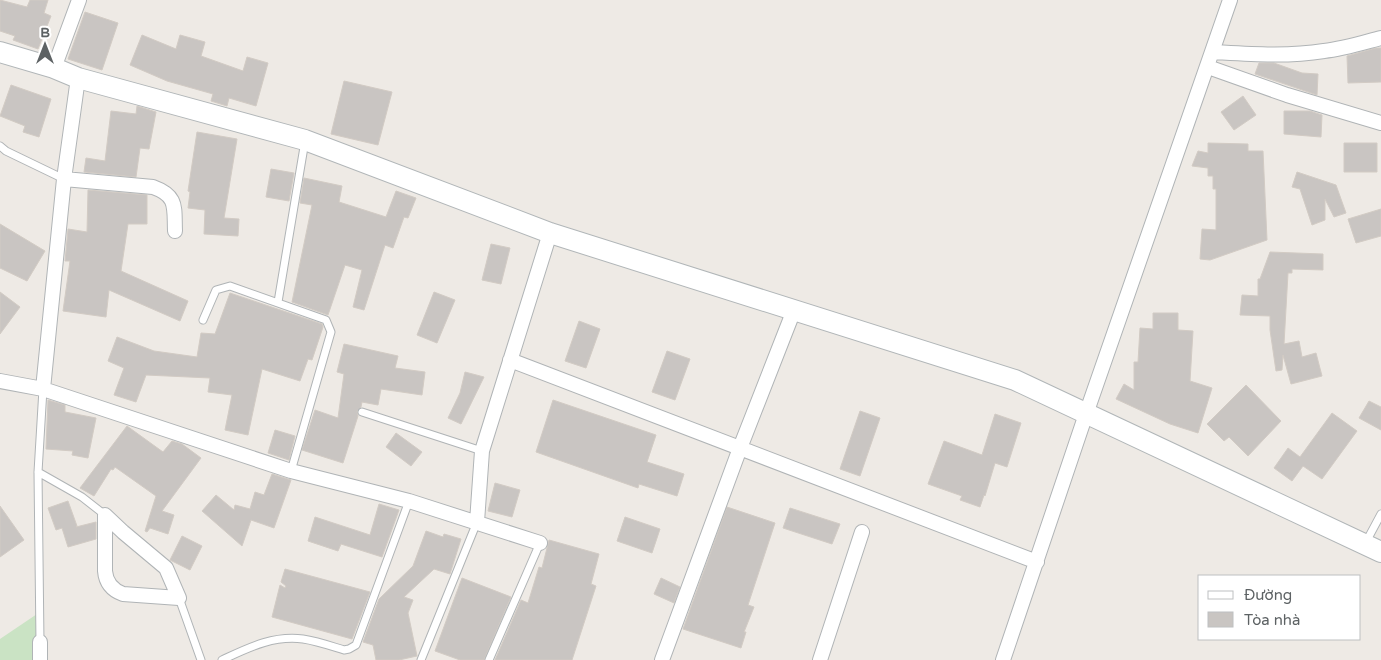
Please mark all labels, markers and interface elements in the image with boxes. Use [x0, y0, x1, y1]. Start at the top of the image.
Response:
north arrow [20, 20, 70, 70]
text: B [40, 24, 50, 41]
legend [1198, 575, 1361, 640]
text: Đường [1244, 586, 1292, 604]
text: Tòa nhà [1244, 611, 1300, 629]

